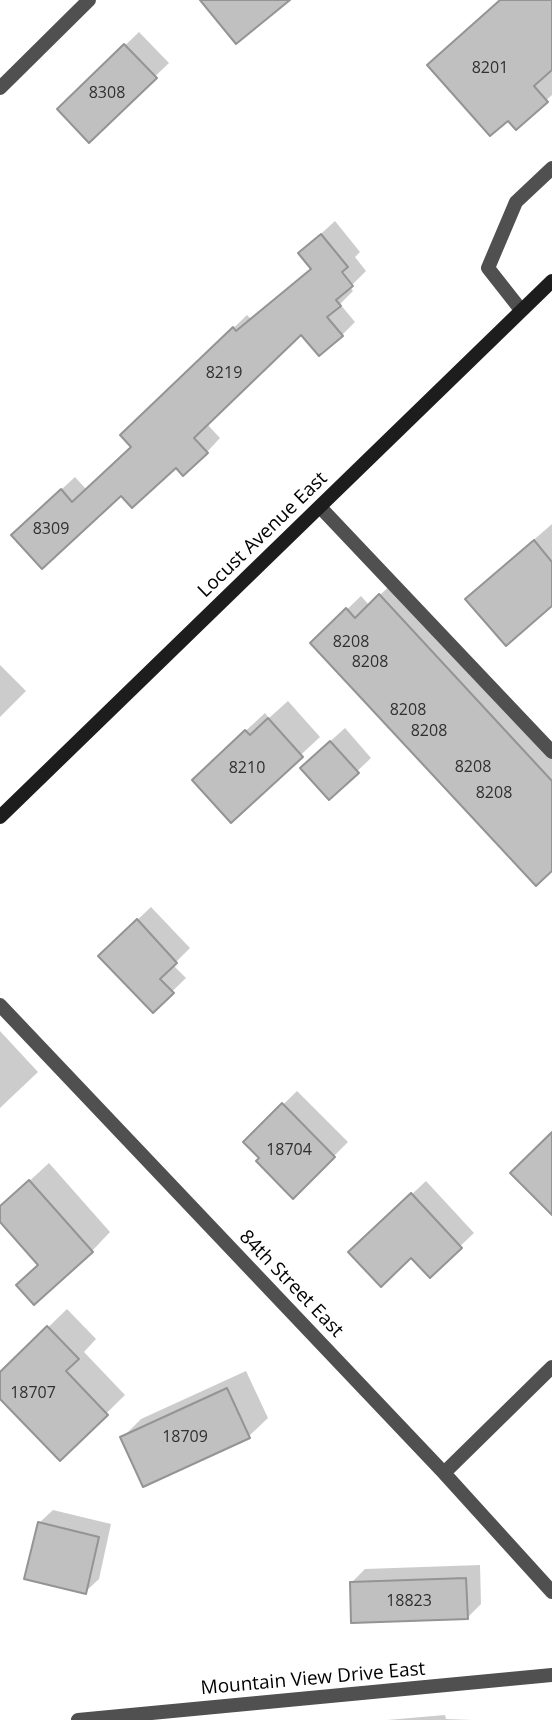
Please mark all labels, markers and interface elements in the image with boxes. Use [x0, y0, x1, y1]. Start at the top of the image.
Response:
house number: 8201 [472, 58, 508, 78]
house number: 8308 [89, 83, 125, 103]
house number: 8219 [206, 363, 242, 383]
street label: Locust Avenue East [194, 467, 332, 603]
house number: 8309 [33, 519, 69, 539]
house number: 8208 [333, 632, 369, 652]
house number: 8208 [352, 652, 388, 672]
house number: 8208 [390, 700, 426, 720]
house number: 8208 [411, 721, 447, 741]
house number: 8208 [455, 757, 491, 777]
house number: 8210 [229, 758, 265, 778]
house number: 8208 [476, 783, 512, 803]
house number: 18704 [266, 1140, 312, 1160]
street label: 84th Street East [234, 1226, 348, 1342]
house number: 18707 [10, 1383, 56, 1403]
house number: 18709 [162, 1427, 208, 1447]
house number: 18823 [386, 1591, 432, 1611]
street label: Mountain View Drive East [200, 1658, 426, 1700]

